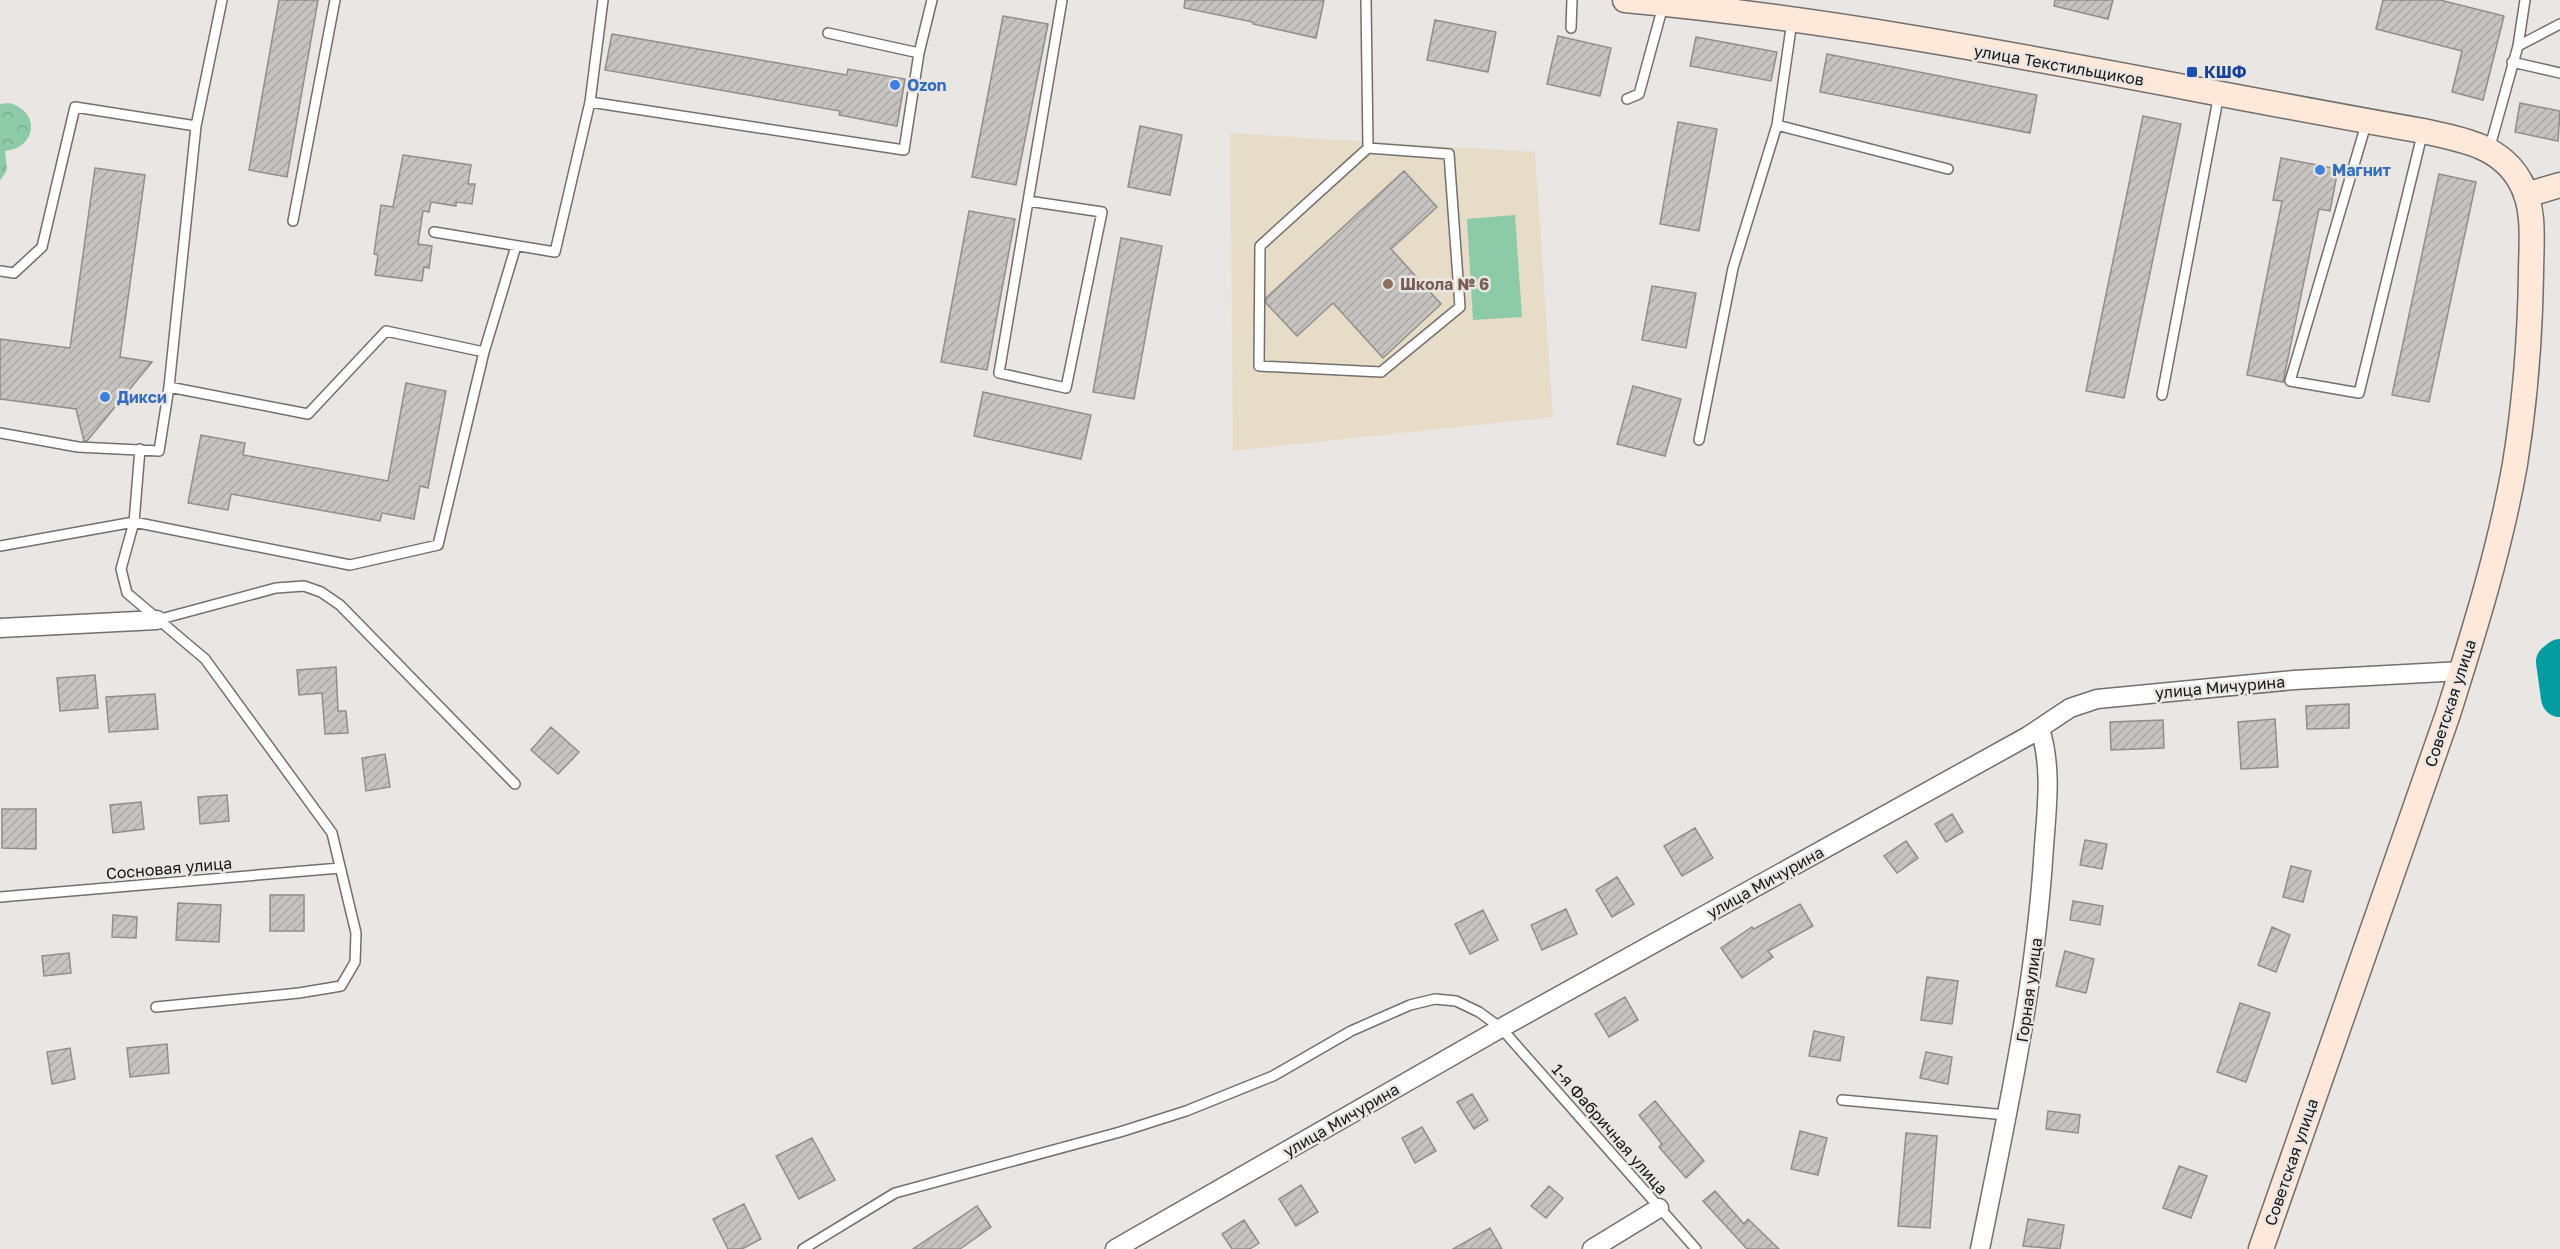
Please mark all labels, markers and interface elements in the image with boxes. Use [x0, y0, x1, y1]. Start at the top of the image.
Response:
street label: улица Текстильщиков [1972, 40, 2146, 90]
place label: КШФ [2204, 62, 2247, 82]
marker: КШФ [2185, 65, 2199, 79]
place label: Ozon [907, 75, 947, 95]
marker: Ozon [888, 78, 902, 92]
place label: Магнит [2332, 160, 2391, 180]
marker: Магнит [2313, 163, 2327, 177]
place label: Школа № 6 [1400, 274, 1489, 294]
marker: Школа № 6 [1381, 277, 1395, 291]
place label: Дикси [117, 387, 167, 407]
marker: Дикси [98, 390, 112, 404]
street label: Советская улица [2420, 637, 2480, 769]
street label: улица Мичурина [2154, 671, 2286, 703]
street label: улица Мичурина [1703, 842, 1827, 922]
street label: Сосновая улица [105, 853, 233, 883]
street label: Горная улица [2012, 936, 2046, 1044]
street label: 1-я Фабричная улица [1548, 1060, 1672, 1198]
street label: улица Мичурина [1279, 1079, 1403, 1161]
street label: Советская улица [2260, 1096, 2322, 1228]

